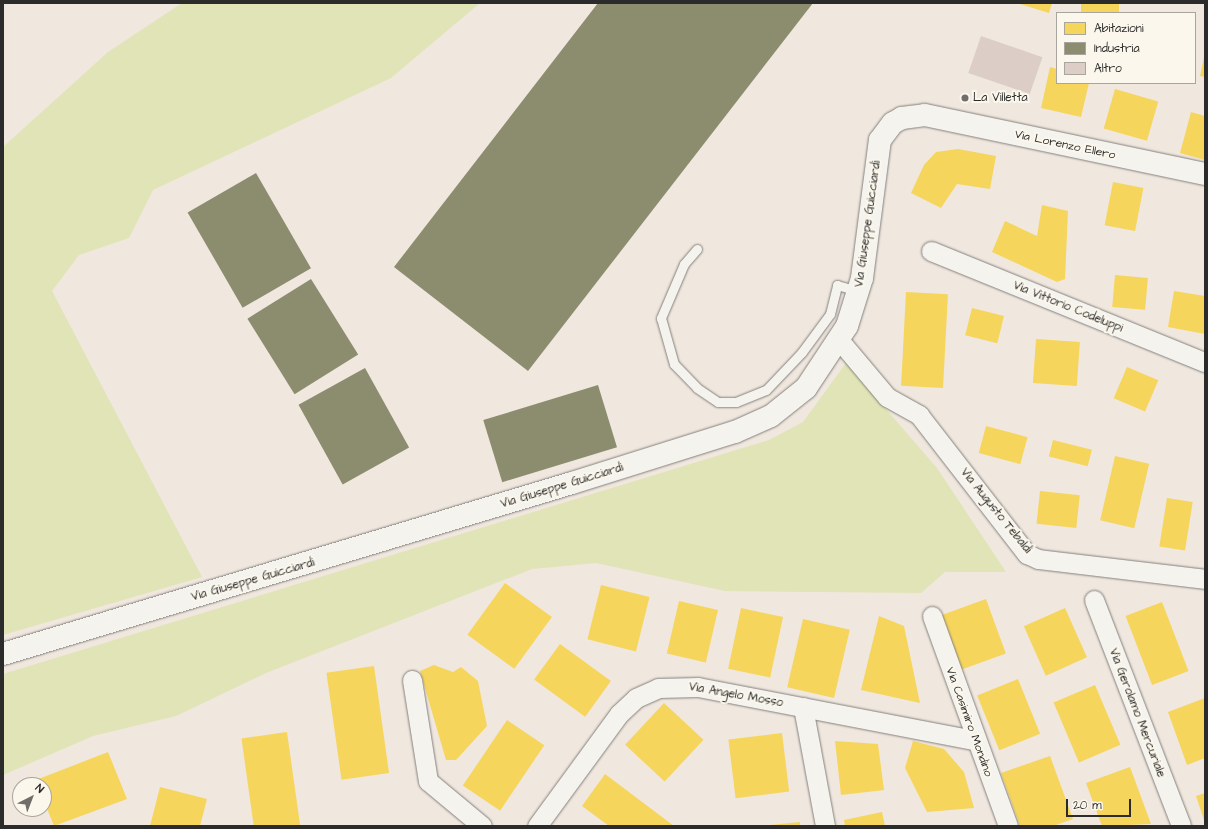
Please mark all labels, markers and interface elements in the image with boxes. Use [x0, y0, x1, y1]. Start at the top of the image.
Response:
legend [1056, 12, 1196, 84]
text: Abitazioni [1094, 20, 1144, 37]
text: Industria [1094, 40, 1139, 57]
text: Altro [1094, 60, 1122, 77]
place label: La Villetta [973, 91, 1028, 105]
marker: La Villetta [960, 93, 970, 103]
street label: Via Lorenzo Ellero [1013, 127, 1117, 163]
street label: Via Giuseppe Guicciardi [852, 160, 884, 288]
street label: Via Vittorio Codeluppi [1011, 278, 1125, 336]
street label: Via Giuseppe Guicciardi [499, 460, 625, 512]
street label: Via Augusto Tebaldi [957, 466, 1035, 556]
street label: Via Giuseppe Guicciardi [190, 555, 316, 605]
street label: Via Gerolamo Mercuriale [1106, 646, 1168, 780]
street label: Via Casimiro Mondino [942, 665, 996, 779]
street label: Via Angelo Mosso [688, 680, 784, 710]
north arrow [12, 777, 52, 817]
text: N [32, 781, 47, 796]
scale bar [1068, 791, 1133, 817]
text: 20 m [1073, 797, 1102, 814]

